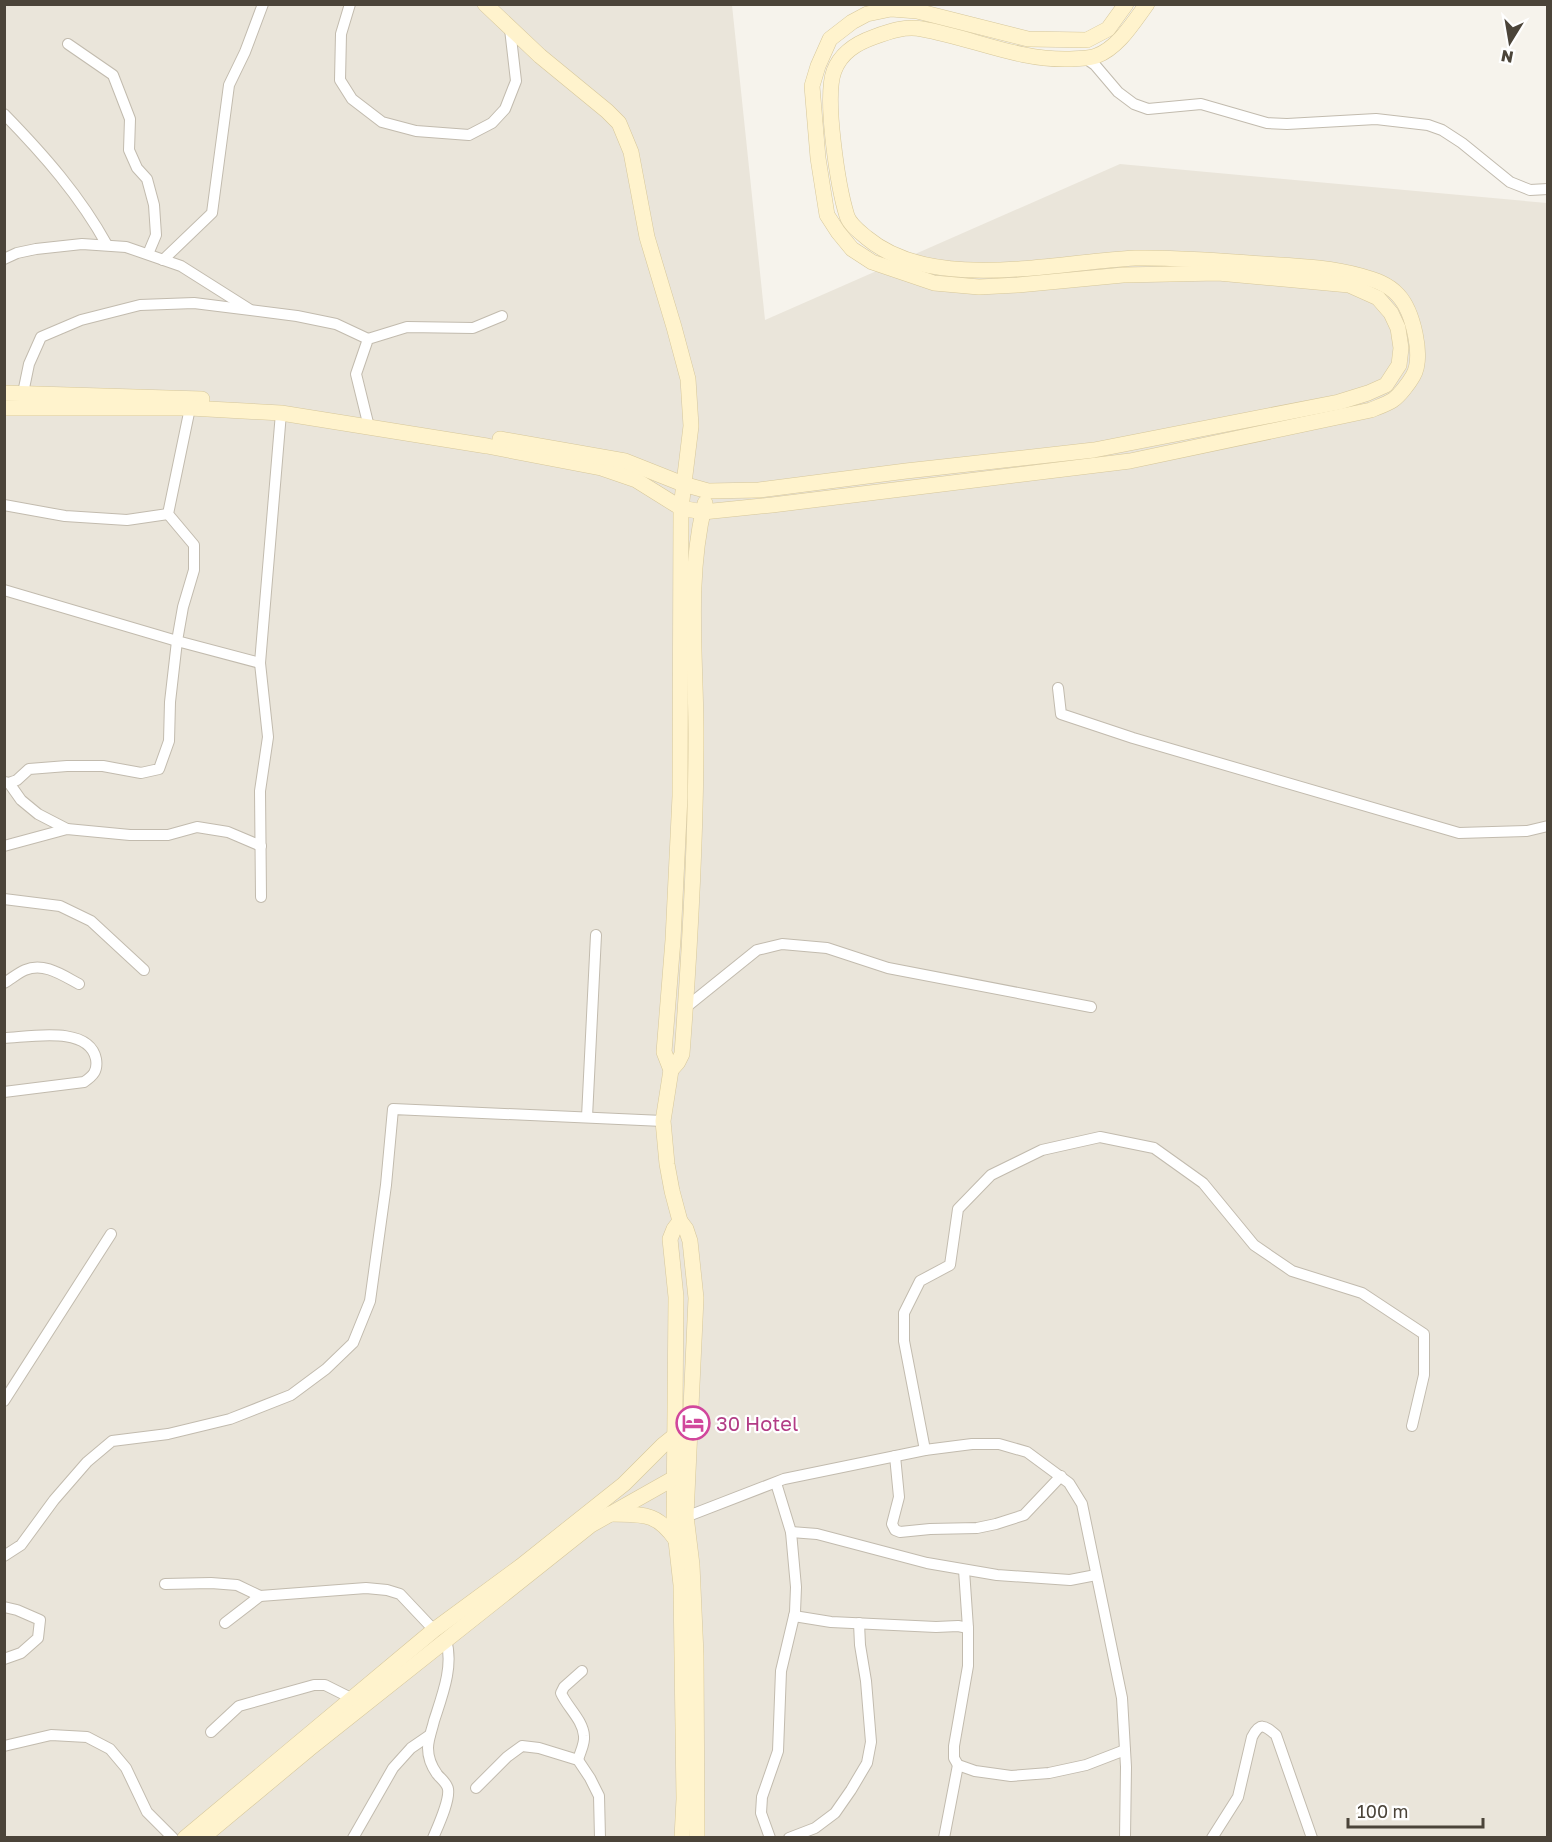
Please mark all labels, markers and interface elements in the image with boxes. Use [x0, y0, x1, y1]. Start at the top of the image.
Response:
north arrow [1480, 12, 1540, 72]
text: N [1499, 46, 1515, 68]
hotel icon: 30 Hotel [675, 1405, 711, 1441]
place label: 30 Hotel [716, 1411, 798, 1435]
scale bar [1348, 1791, 1483, 1829]
text: 100 m [1357, 1800, 1408, 1822]

